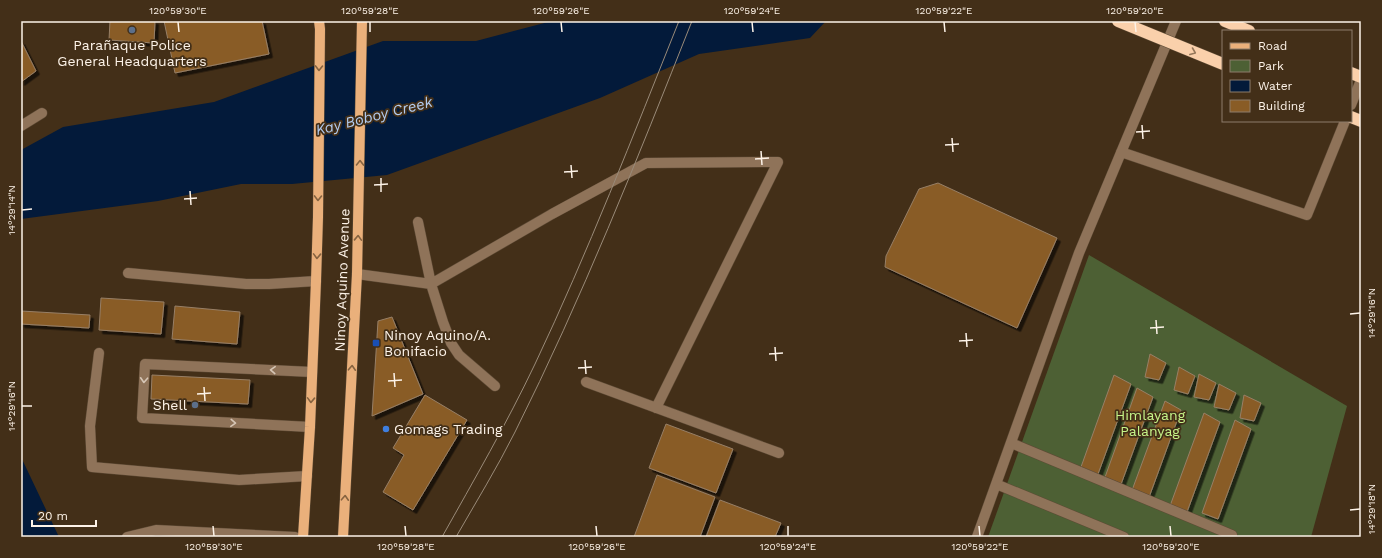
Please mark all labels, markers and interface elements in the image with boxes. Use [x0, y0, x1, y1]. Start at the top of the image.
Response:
text: 120°59'30"E [149, 5, 207, 16]
text: 120°59'28"E [341, 5, 399, 16]
text: 120°59'26"E [532, 5, 590, 16]
text: 120°59'24"E [724, 5, 780, 16]
text: 120°59'22"E [916, 5, 972, 16]
text: 120°59'20"E [1106, 5, 1164, 16]
marker: Parañaque Police General Headquarters [127, 25, 137, 35]
legend [1222, 30, 1352, 122]
place label: Parañaque Police General Headquarters [57, 37, 207, 69]
text: Road [1258, 39, 1287, 53]
one-way arrow [1189, 47, 1197, 55]
text: Park [1258, 59, 1284, 73]
one-way arrow [315, 65, 323, 71]
text: Water [1258, 79, 1293, 93]
water label: Kay Boboy Creek [314, 93, 435, 139]
text: Building [1258, 99, 1305, 113]
one-way arrow [356, 160, 364, 166]
text: 14°29'14"N [6, 185, 17, 235]
one-way arrow [314, 195, 322, 201]
street label: Ninoy Aquino Avenue [332, 208, 352, 352]
one-way arrow [354, 235, 363, 241]
one-way arrow [312, 253, 321, 259]
text: 14°29'16"N [1366, 288, 1377, 338]
place label: Ninoy Aquino/A. Bonifacio [384, 327, 491, 359]
marker: Ninoy Aquino/A. Bonifacio [371, 338, 381, 348]
one-way arrow [348, 365, 357, 371]
one-way arrow [270, 366, 276, 375]
one-way arrow [140, 377, 148, 383]
text: 14°29'16"N [6, 381, 17, 431]
place label: Shell [153, 397, 188, 413]
one-way arrow [306, 397, 315, 403]
marker: Shell [190, 400, 200, 410]
park label: Himlayang Palanyag [1115, 407, 1186, 439]
one-way arrow [230, 418, 236, 427]
place label: Gomags Trading [394, 421, 503, 437]
marker: Gomags Trading [381, 424, 391, 434]
text: 14°29'18"N [1366, 484, 1377, 534]
one-way arrow [341, 495, 350, 501]
scale bar [32, 502, 96, 528]
text: 20 m [38, 509, 68, 523]
text: 120°59'30"E [185, 541, 243, 552]
text: 120°59'28"E [377, 541, 435, 552]
text: 120°59'26"E [568, 541, 626, 552]
text: 120°59'24"E [760, 541, 816, 552]
text: 120°59'22"E [952, 541, 1008, 552]
text: 120°59'20"E [1142, 541, 1200, 552]

